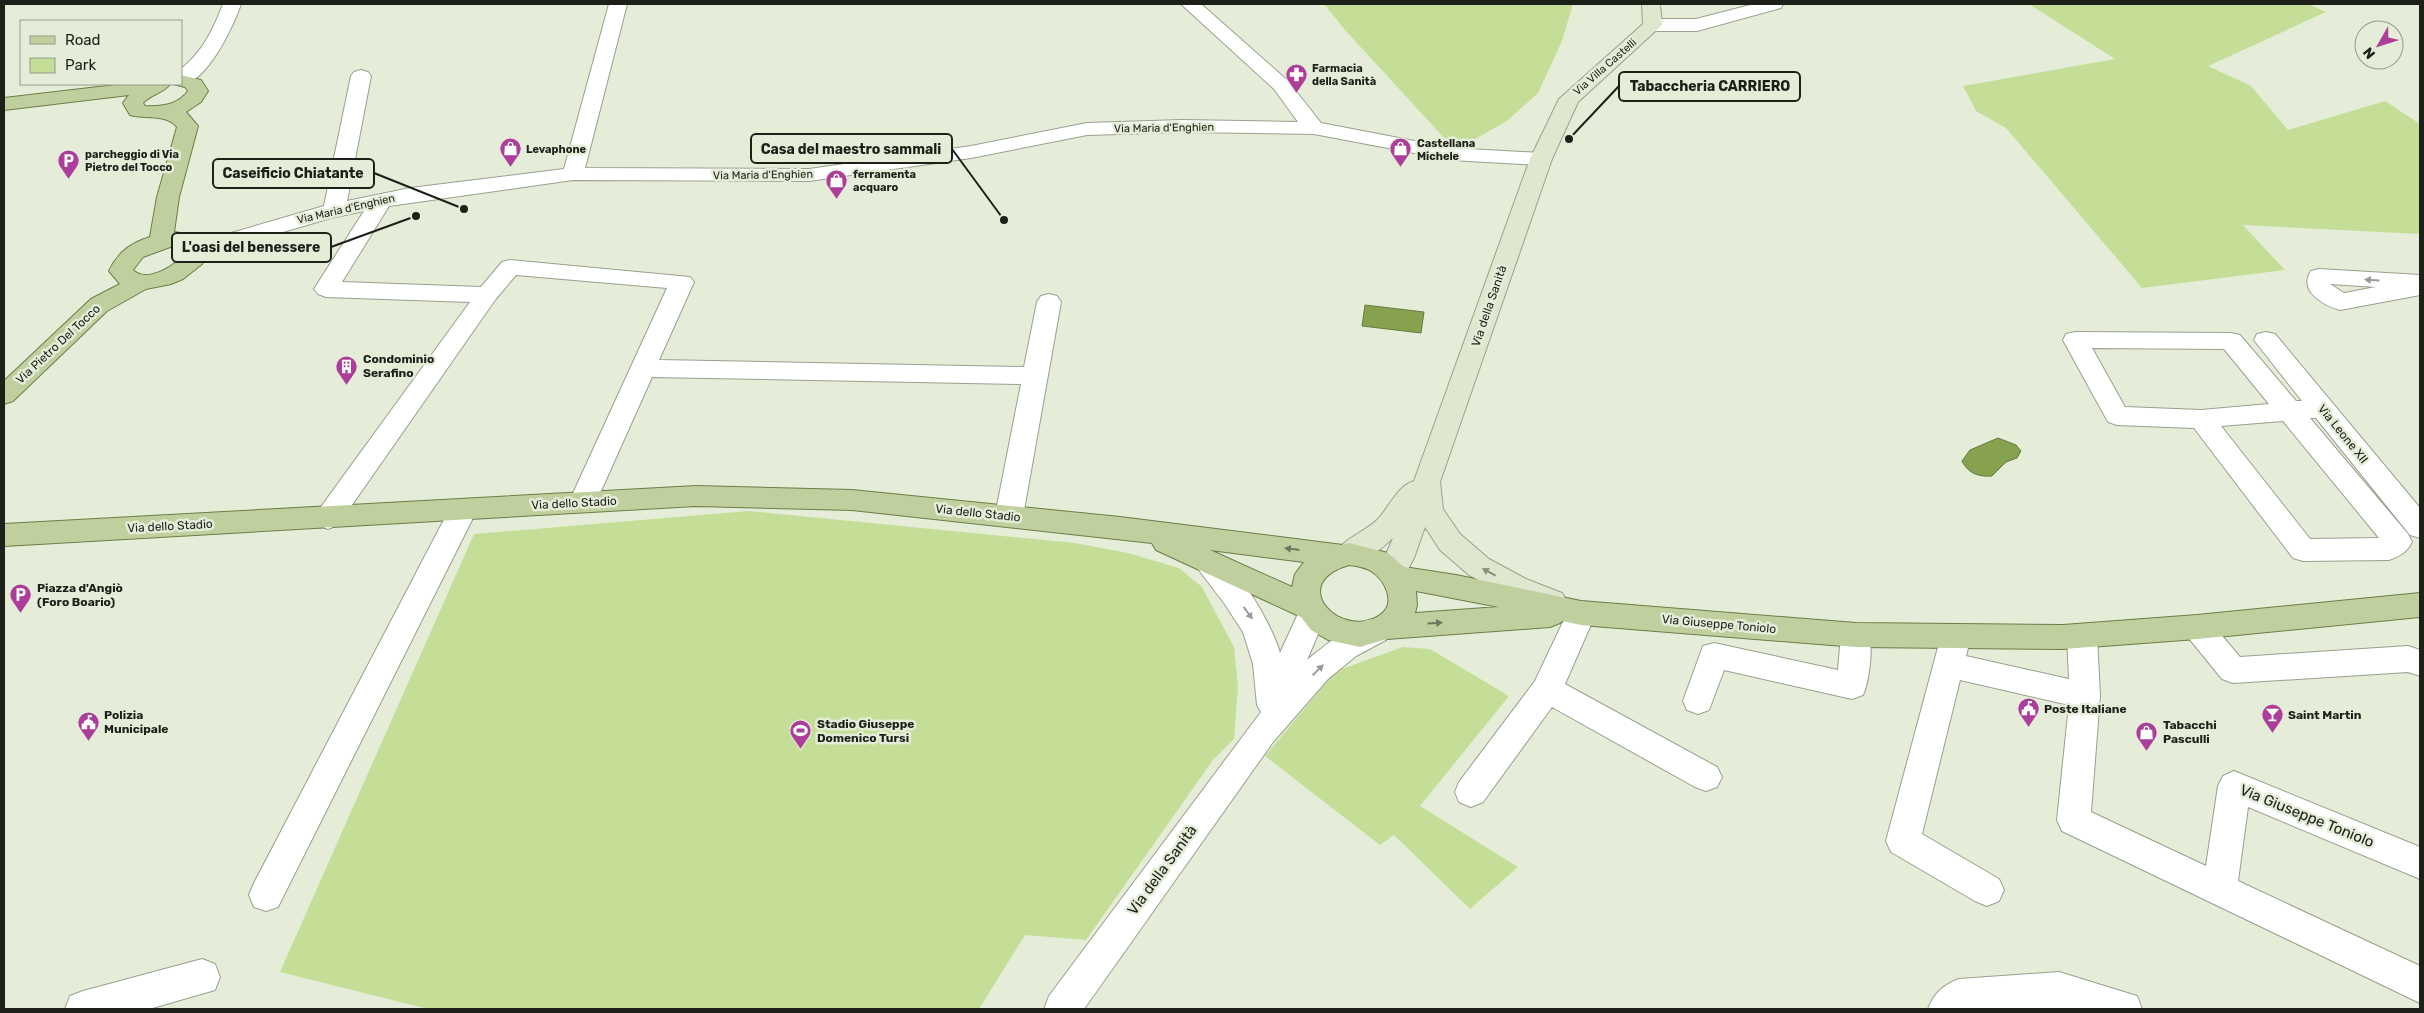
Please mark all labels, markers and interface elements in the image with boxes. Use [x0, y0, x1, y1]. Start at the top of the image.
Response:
legend [20, 20, 182, 85]
north arrow [2354, 20, 2404, 70]
text: Road [65, 31, 101, 49]
street label: Via Villa Castelli [1571, 36, 1639, 98]
text: N [2360, 44, 2379, 62]
text: Park [65, 56, 96, 74]
pharmacy icon: Farmacia della Sanità [1284, 62, 1308, 93]
place label: Farmacia della Sanità [1312, 62, 1376, 88]
callout: Tabaccheria CARRIERO [1619, 72, 1800, 101]
text: Tabaccheria CARRIERO [1630, 78, 1790, 95]
street label: Via Maria d'Enghien [1114, 121, 1214, 135]
callout: Casa del maestro sammali [751, 134, 952, 163]
shop icon: Levaphone [498, 137, 522, 168]
shop icon: Castellana Michele [1389, 137, 1413, 168]
place label: Castellana Michele [1417, 137, 1475, 163]
text: Casa del maestro sammali [761, 141, 941, 158]
place label: Levaphone [526, 143, 586, 156]
parking icon: parcheggio di Via Pietro del Tocco [57, 148, 81, 179]
place label: parcheggio di Via Pietro del Tocco [85, 148, 179, 174]
callout: Caseificio Chiatante [213, 159, 374, 188]
text: Caseificio Chiatante [222, 165, 364, 182]
street label: Via Maria d'Enghien [713, 168, 813, 182]
shop icon: ferramenta acquaro [825, 168, 849, 199]
place label: ferramenta acquaro [853, 168, 916, 194]
street label: Via Maria d'Enghien [296, 191, 396, 227]
callout: L'oasi del benessere [172, 233, 331, 262]
text: L'oasi del benessere [182, 239, 320, 256]
street label: Via della Sanità [1469, 263, 1509, 349]
one-way arrow [2363, 275, 2379, 283]
street label: Via Pietro Del Tocco [13, 301, 103, 387]
place label: Condominio Serafino [363, 352, 434, 380]
building icon: Condominio Serafino [335, 354, 359, 385]
street label: Via Leone XII [2315, 402, 2371, 466]
street label: Via dello Stadio [531, 494, 617, 512]
street label: Via dello Stadio [935, 502, 1021, 524]
street label: Via dello Stadio [127, 517, 213, 535]
one-way arrow [1284, 545, 1300, 553]
one-way arrow [1482, 568, 1496, 576]
place label: Piazza d'Angiò (Foro Boario) [37, 581, 123, 609]
parking icon: Piazza d'Angiò (Foro Boario) [9, 583, 33, 614]
one-way arrow [1243, 606, 1253, 620]
street label: Via Giuseppe Toniolo [1661, 612, 1777, 636]
one-way arrow [1427, 619, 1443, 627]
one-way arrow [1312, 664, 1324, 676]
public building icon: Poste Italiane [2016, 697, 2040, 728]
place label: Poste Italiane [2044, 702, 2127, 716]
bar icon: Saint Martin [2260, 703, 2284, 734]
place label: Polizia Municipale [104, 708, 169, 736]
place label: Saint Martin [2288, 708, 2362, 722]
public building icon: Polizia Municipale [76, 710, 100, 741]
place label: Stadio Giuseppe Domenico Tursi [817, 717, 914, 745]
place label: Tabacchi Pasculli [2163, 718, 2217, 746]
sports icon: Stadio Giuseppe Domenico Tursi [789, 719, 813, 750]
shop icon: Tabacchi Pasculli [2135, 720, 2159, 751]
street label: Via Giuseppe Toniolo [2237, 781, 2377, 851]
street label: Via della Sanità [1123, 822, 1201, 918]

